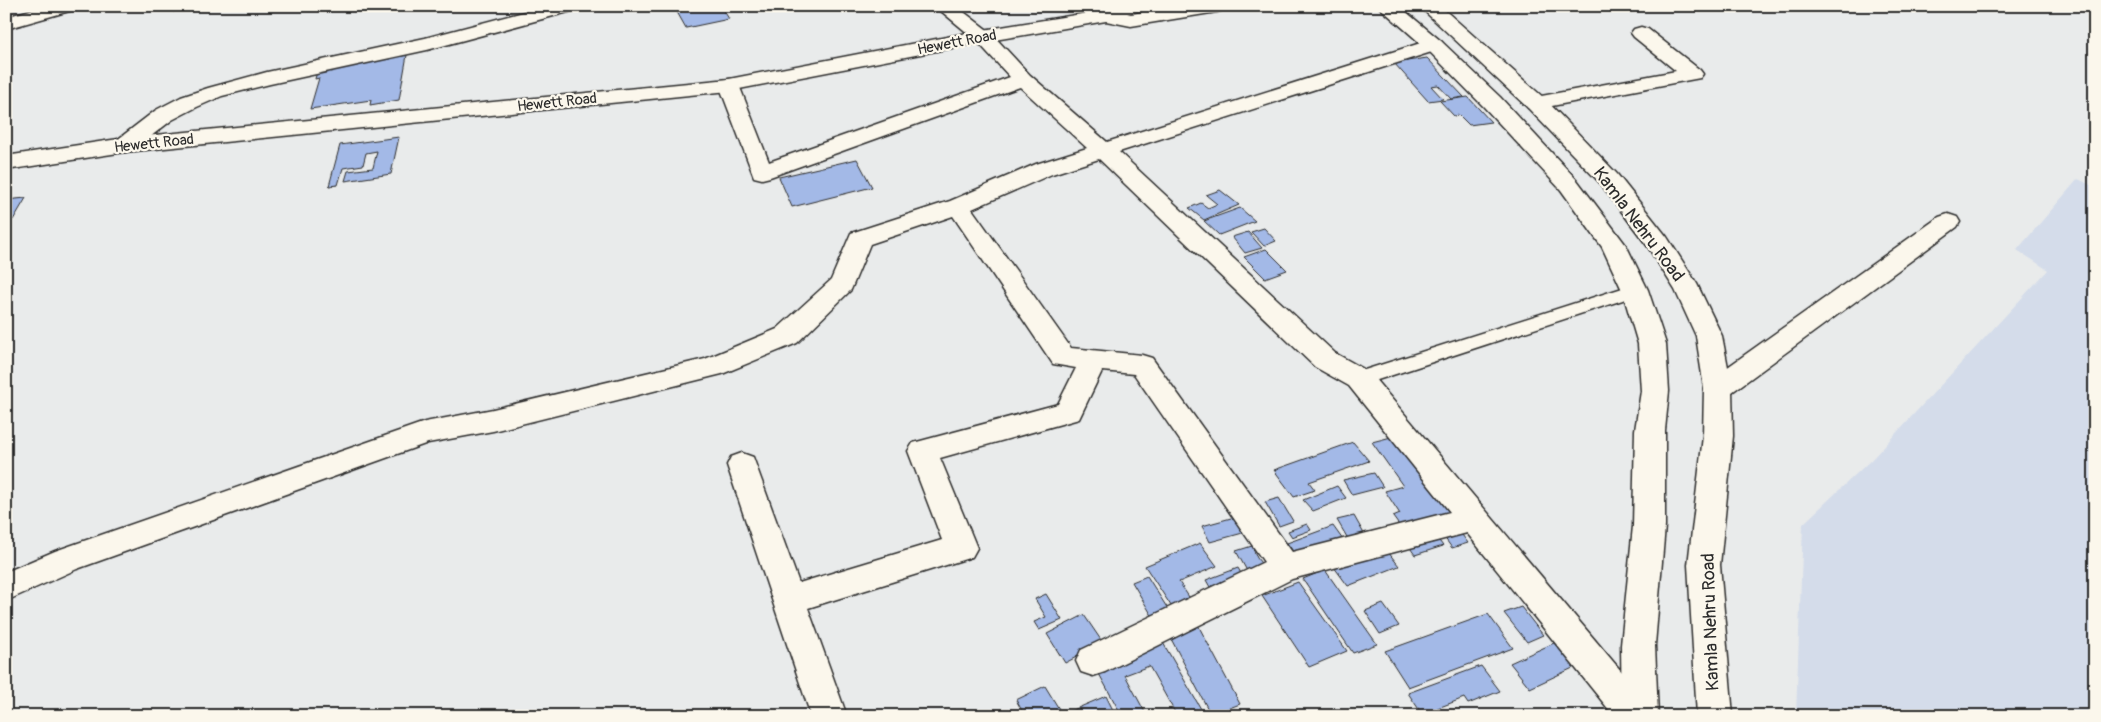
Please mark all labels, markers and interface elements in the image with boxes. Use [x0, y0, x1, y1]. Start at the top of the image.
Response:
street label: Hewett Road [916, 26, 998, 59]
street label: Hewett Road [516, 89, 598, 116]
street label: Hewett Road [113, 130, 195, 157]
street label: Kamla Nehru Road [1588, 162, 1689, 286]
street label: Kamla Nehru Road [1697, 553, 1724, 691]

